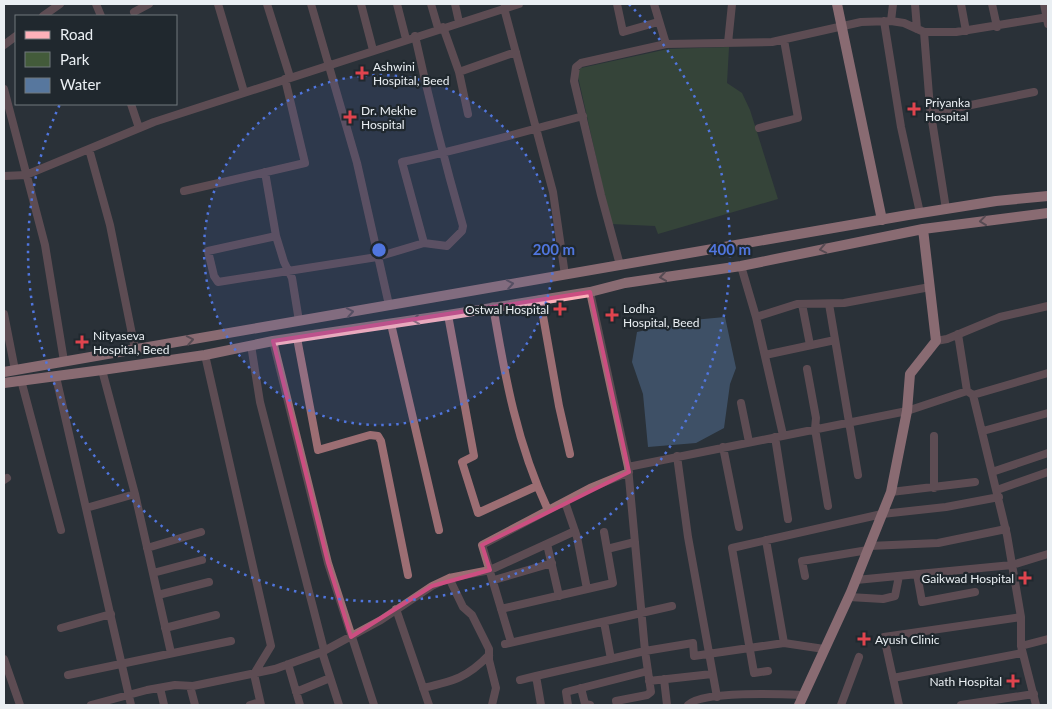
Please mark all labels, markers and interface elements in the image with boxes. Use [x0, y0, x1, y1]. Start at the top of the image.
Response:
legend [15, 15, 178, 105]
text: Road [60, 25, 93, 43]
text: Park [60, 50, 90, 68]
place label: Ashwini Hospital, Beed [373, 59, 450, 88]
marker: Ashwini Hospital, Beed [355, 66, 369, 80]
text: Water [60, 75, 101, 93]
place label: Priyanka Hospital [925, 95, 970, 124]
marker: Priyanka Hospital [907, 102, 921, 116]
place label: Dr. Mekhe Hospital [361, 103, 416, 132]
marker: Dr. Mekhe Hospital [343, 110, 357, 124]
one-way arrow [978, 216, 987, 226]
text: 200 m [533, 240, 575, 258]
text: 400 m [709, 240, 751, 258]
centre of rings [370, 241, 388, 259]
one-way arrow [818, 244, 827, 254]
one-way arrow [658, 272, 667, 282]
one-way arrow [506, 280, 514, 290]
place label: Lodha Hospital, Beed [623, 301, 700, 330]
place label: Ostwal Hospital [465, 302, 549, 317]
marker: Ostwal Hospital [553, 302, 567, 316]
one-way arrow [345, 307, 354, 317]
marker: Lodha Hospital, Beed [605, 308, 619, 322]
one-way arrow [412, 315, 421, 325]
place label: Nityaseva Hospital, Beed [93, 328, 170, 357]
marker: Nityaseva Hospital, Beed [75, 335, 89, 349]
one-way arrow [185, 335, 194, 345]
place label: Gaikwad Hospital [922, 571, 1014, 586]
marker: Gaikwad Hospital [1018, 571, 1032, 585]
marker: Ayush Clinic [857, 632, 871, 646]
place label: Ayush Clinic [875, 632, 940, 647]
place label: Nath Hospital [929, 674, 1002, 689]
marker: Nath Hospital [1006, 674, 1020, 688]

